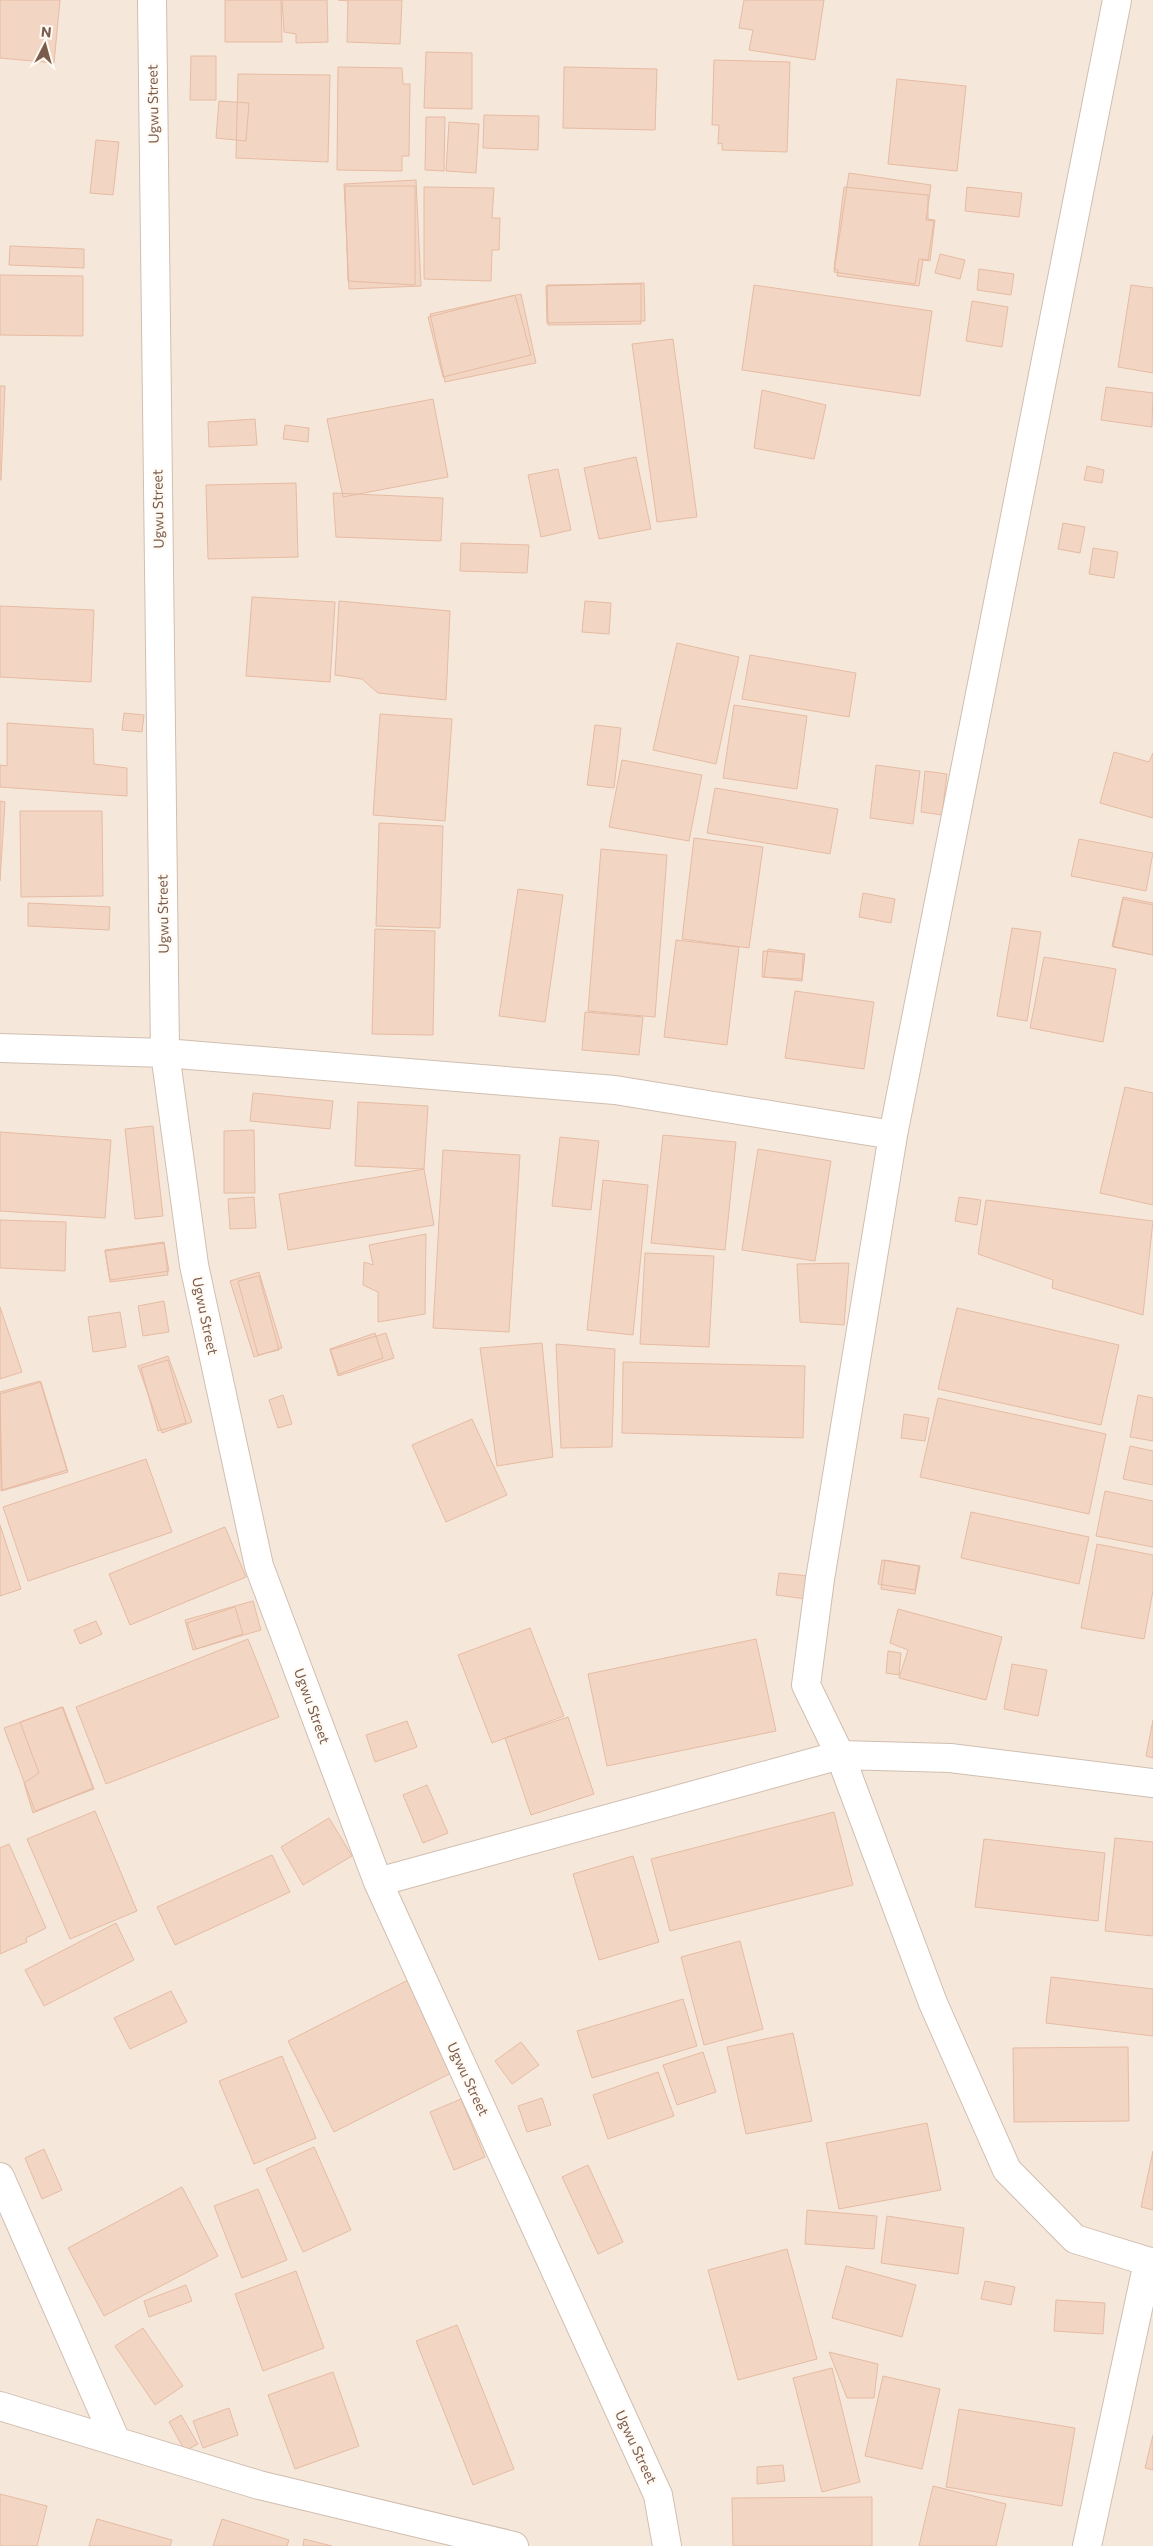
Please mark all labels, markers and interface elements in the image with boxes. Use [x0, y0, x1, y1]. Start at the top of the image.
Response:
north arrow [20, 20, 70, 70]
text: N [40, 23, 53, 41]
street label: Ugwu Street [143, 64, 162, 144]
street label: Ugwu Street [148, 469, 167, 549]
street label: Ugwu Street [153, 874, 172, 954]
street label: Ugwu Street [189, 1275, 222, 1357]
street label: Ugwu Street [291, 1666, 334, 1746]
street label: Ugwu Street [444, 2039, 493, 2118]
street label: Ugwu Street [612, 2407, 661, 2486]

